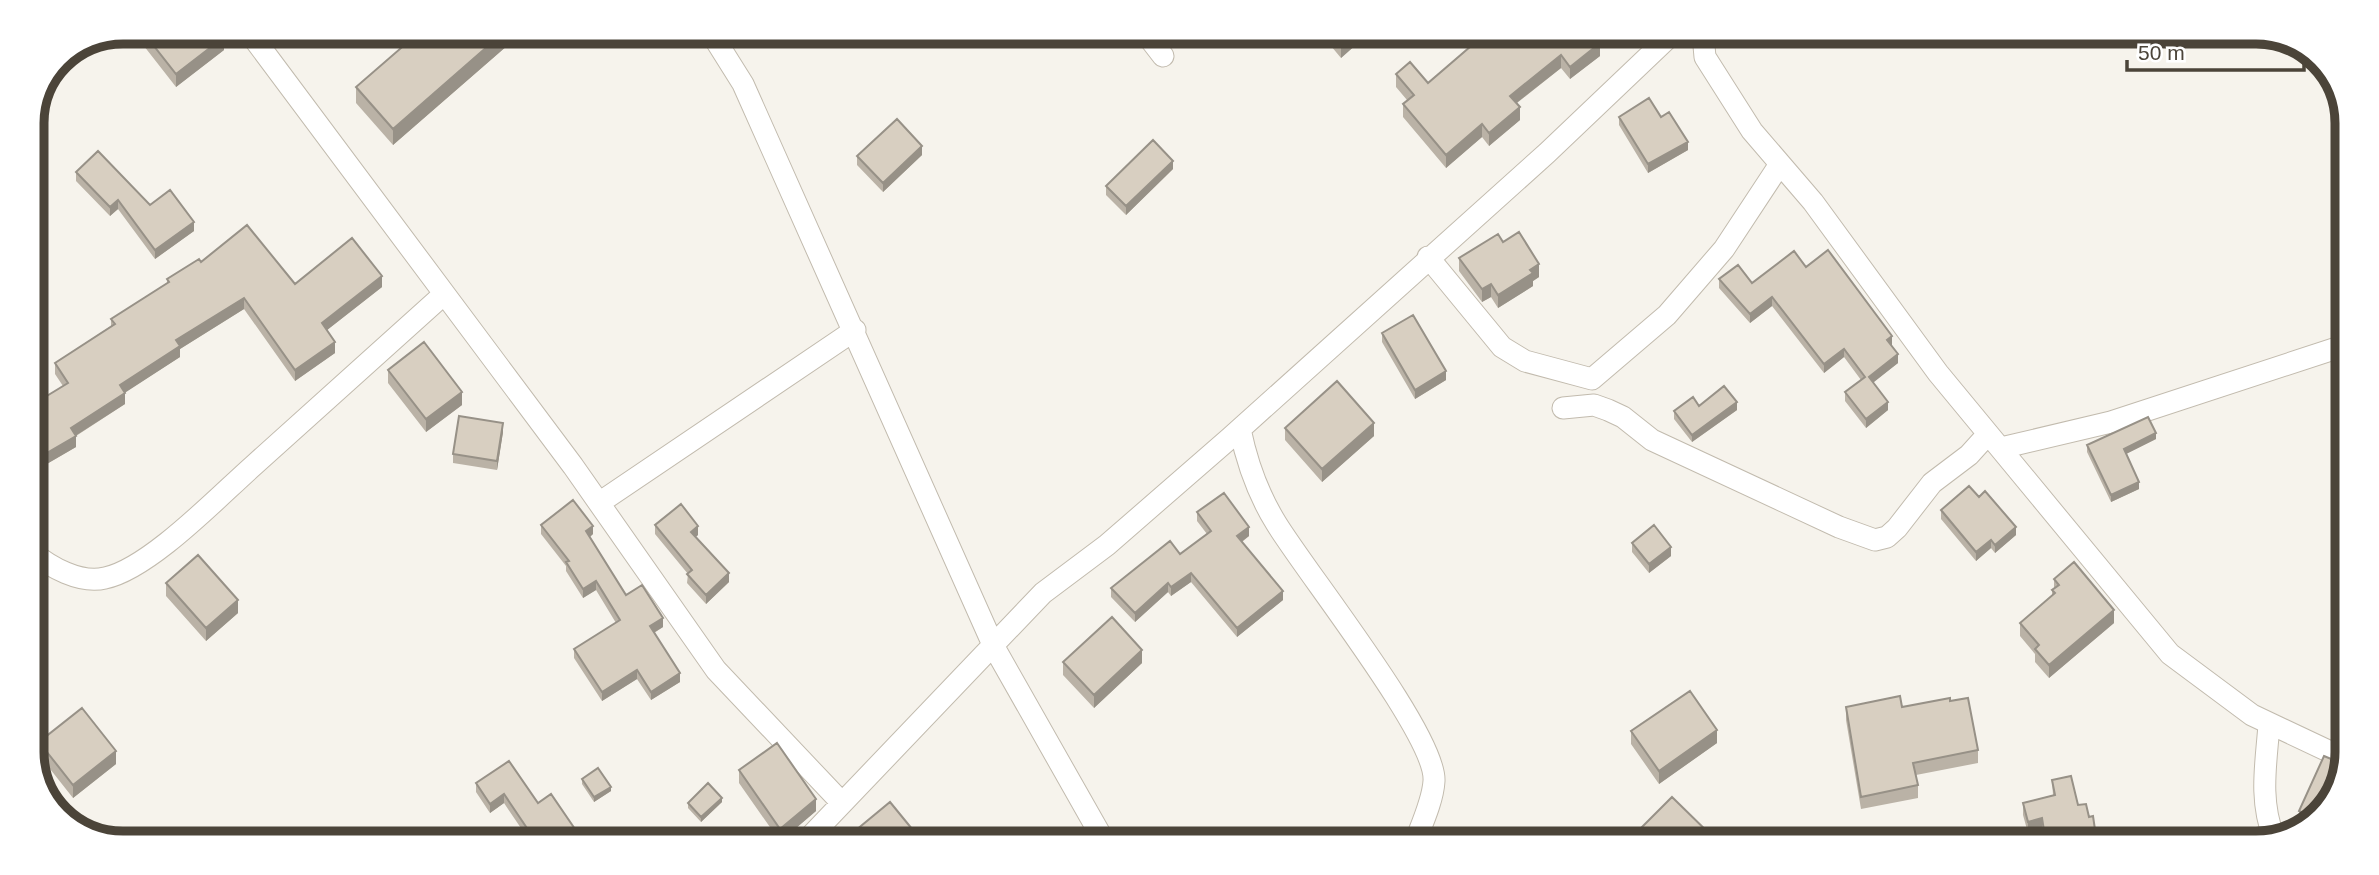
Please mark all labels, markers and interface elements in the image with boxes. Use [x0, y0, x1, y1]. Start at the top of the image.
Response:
scale bar [2127, 28, 2304, 72]
text: 50 m [2138, 41, 2185, 64]

